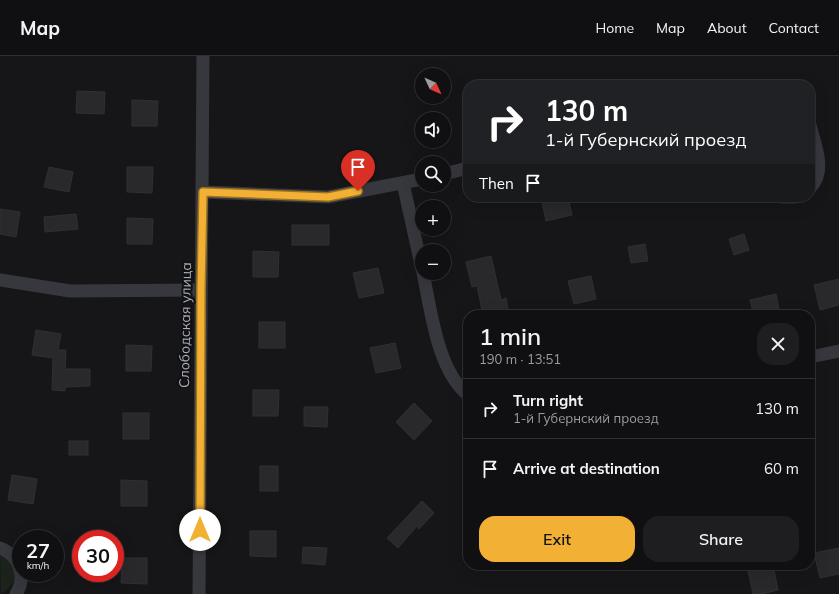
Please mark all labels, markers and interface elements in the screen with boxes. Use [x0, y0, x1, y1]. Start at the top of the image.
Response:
text: Map [20, 16, 60, 40]
text: Home [595, 19, 634, 37]
text: Map [656, 19, 685, 37]
text: About [707, 19, 747, 37]
text: Contact [769, 19, 819, 37]
north arrow [415, 68, 451, 104]
map controls [415, 68, 451, 280]
text: 130 m [545, 93, 628, 128]
icon: right [479, 96, 531, 148]
button: sound [415, 112, 451, 148]
text: 1-й Губернский проезд [545, 128, 747, 151]
pin [341, 150, 375, 191]
icon: arrive [347, 156, 369, 178]
button: search [415, 156, 451, 192]
icon: arrive [522, 172, 544, 194]
text: Then [479, 174, 514, 193]
button: + [415, 200, 451, 236]
button: − [415, 244, 451, 280]
street label: Слободская улица [175, 262, 195, 388]
text: 1 min [479, 321, 541, 351]
button: close [757, 323, 799, 365]
text: 190 m · 13:51 [479, 351, 561, 367]
text: Turn right [513, 391, 583, 410]
icon: right [479, 398, 501, 420]
text: 130 m [755, 399, 799, 418]
text: 1-й Губернский проезд [513, 410, 659, 426]
icon: arrive [479, 458, 501, 480]
text: Arrive at destination [513, 459, 660, 478]
text: 60 m [764, 459, 799, 478]
position arrow [179, 509, 221, 551]
button: Exit [479, 516, 635, 562]
button: Share [643, 516, 799, 562]
speed limit sign: 30 [72, 530, 124, 582]
text: 27 [26, 538, 50, 563]
text: km/h [27, 559, 49, 572]

